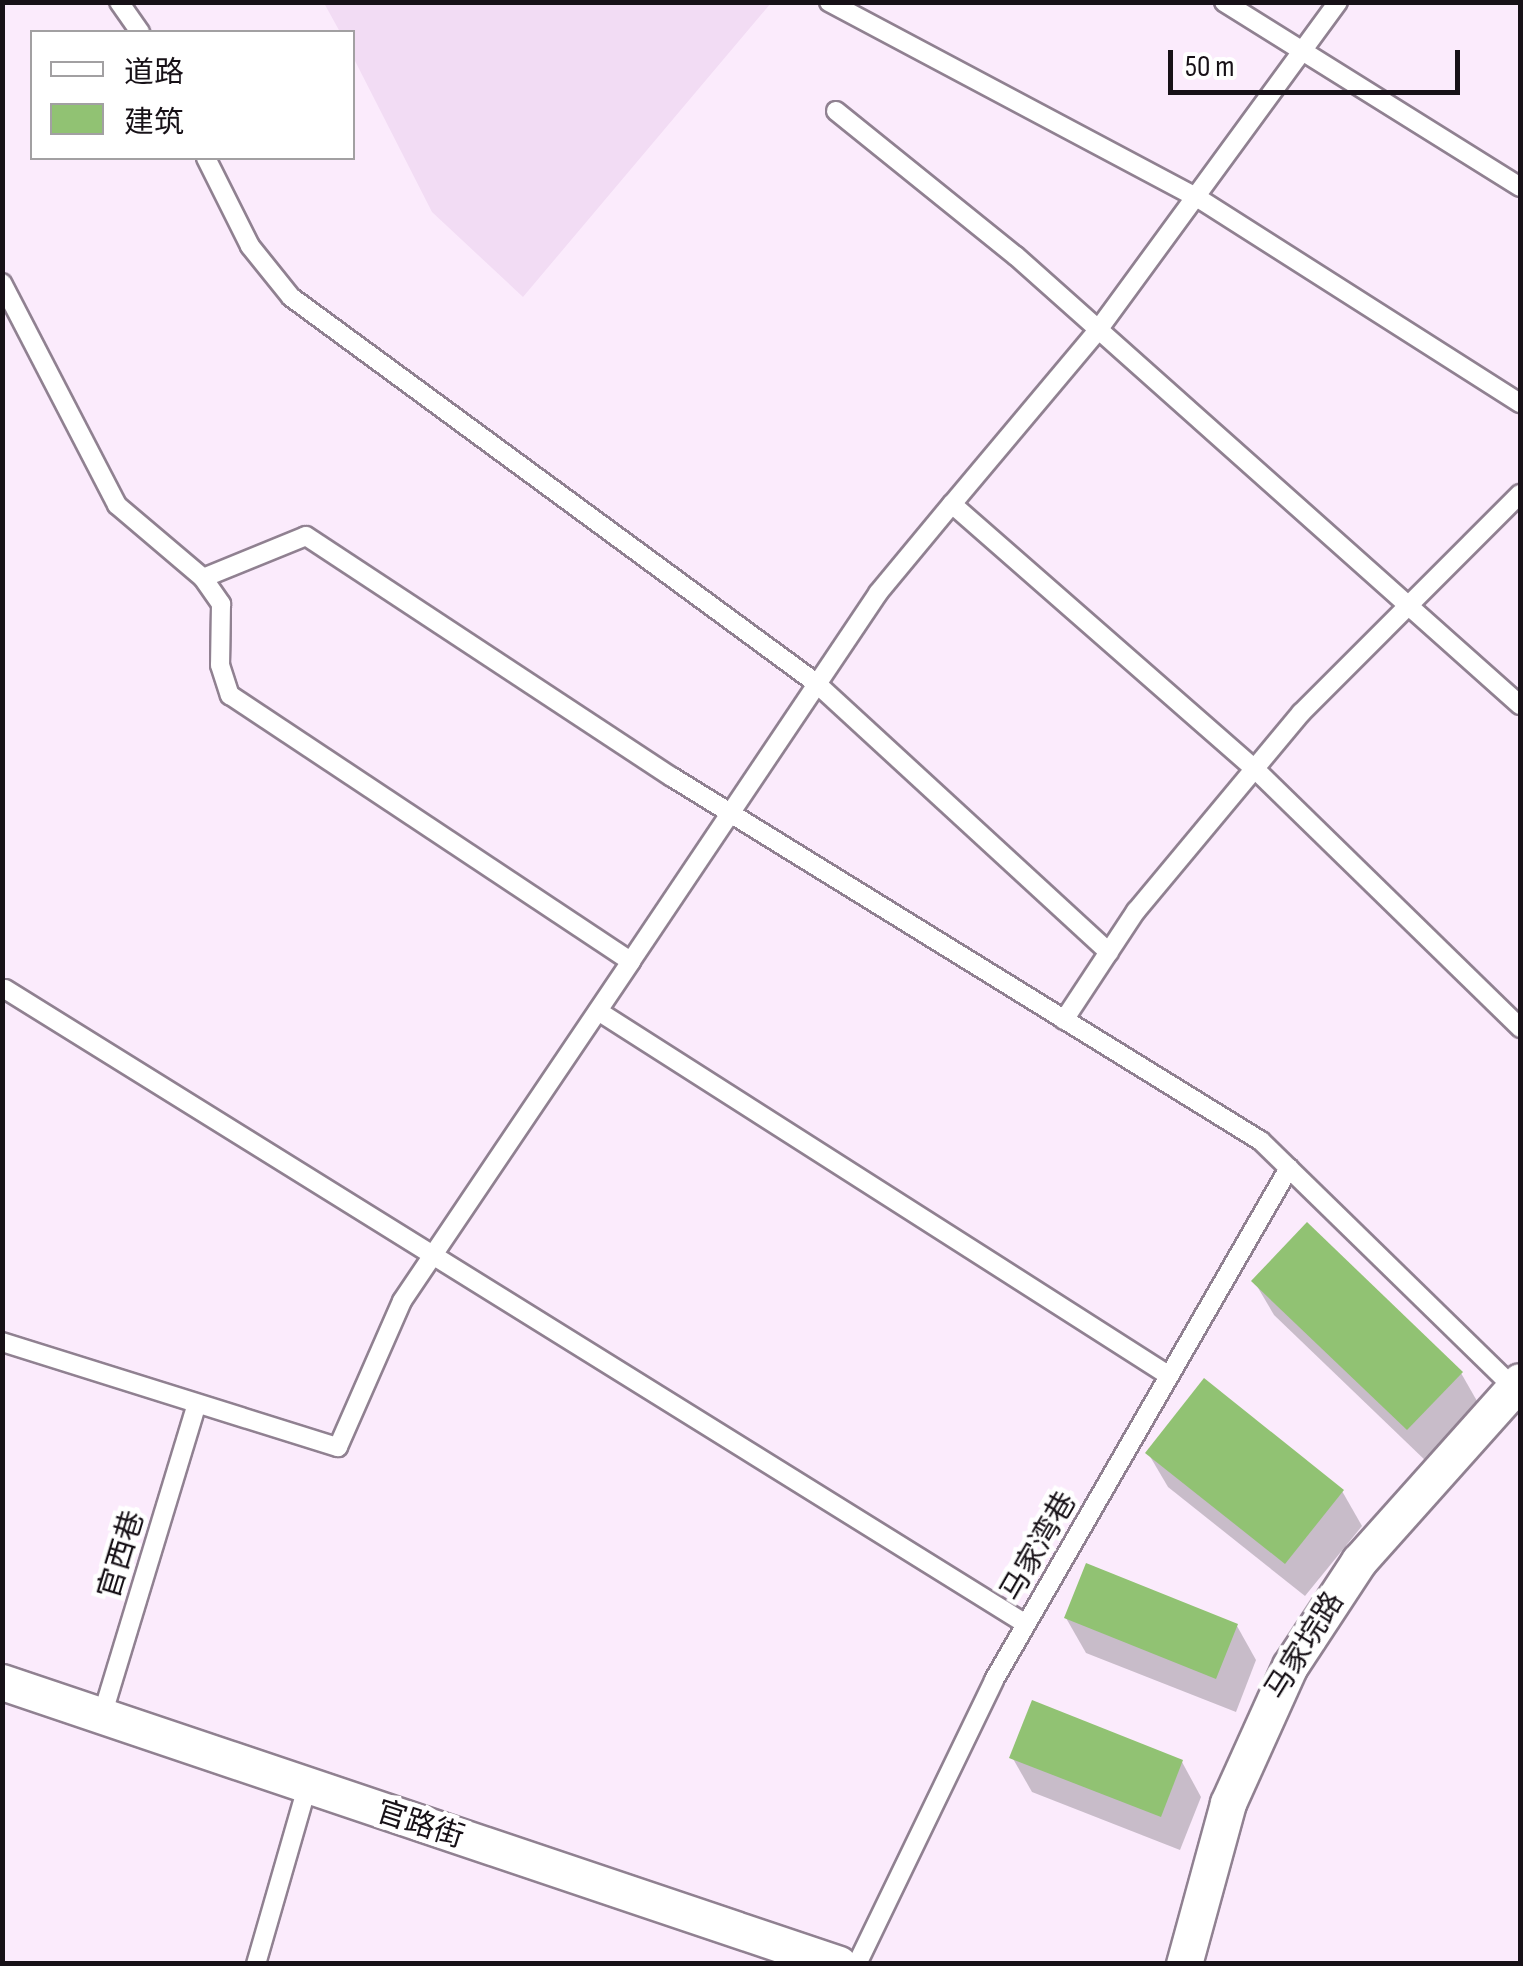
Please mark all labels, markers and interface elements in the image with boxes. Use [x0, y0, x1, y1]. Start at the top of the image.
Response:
legend [30, 30, 355, 160]
scale bar [1173, 30, 1466, 92]
text: 50 m [1185, 49, 1234, 85]
text: 道路 [124, 55, 184, 91]
text: 建筑 [124, 105, 184, 141]
street label: 马家湾巷 [993, 1486, 1085, 1608]
street label: 官西巷 [92, 1507, 152, 1603]
street label: 马家垸路 [1258, 1586, 1352, 1706]
street label: 官路街 [372, 1794, 468, 1856]

